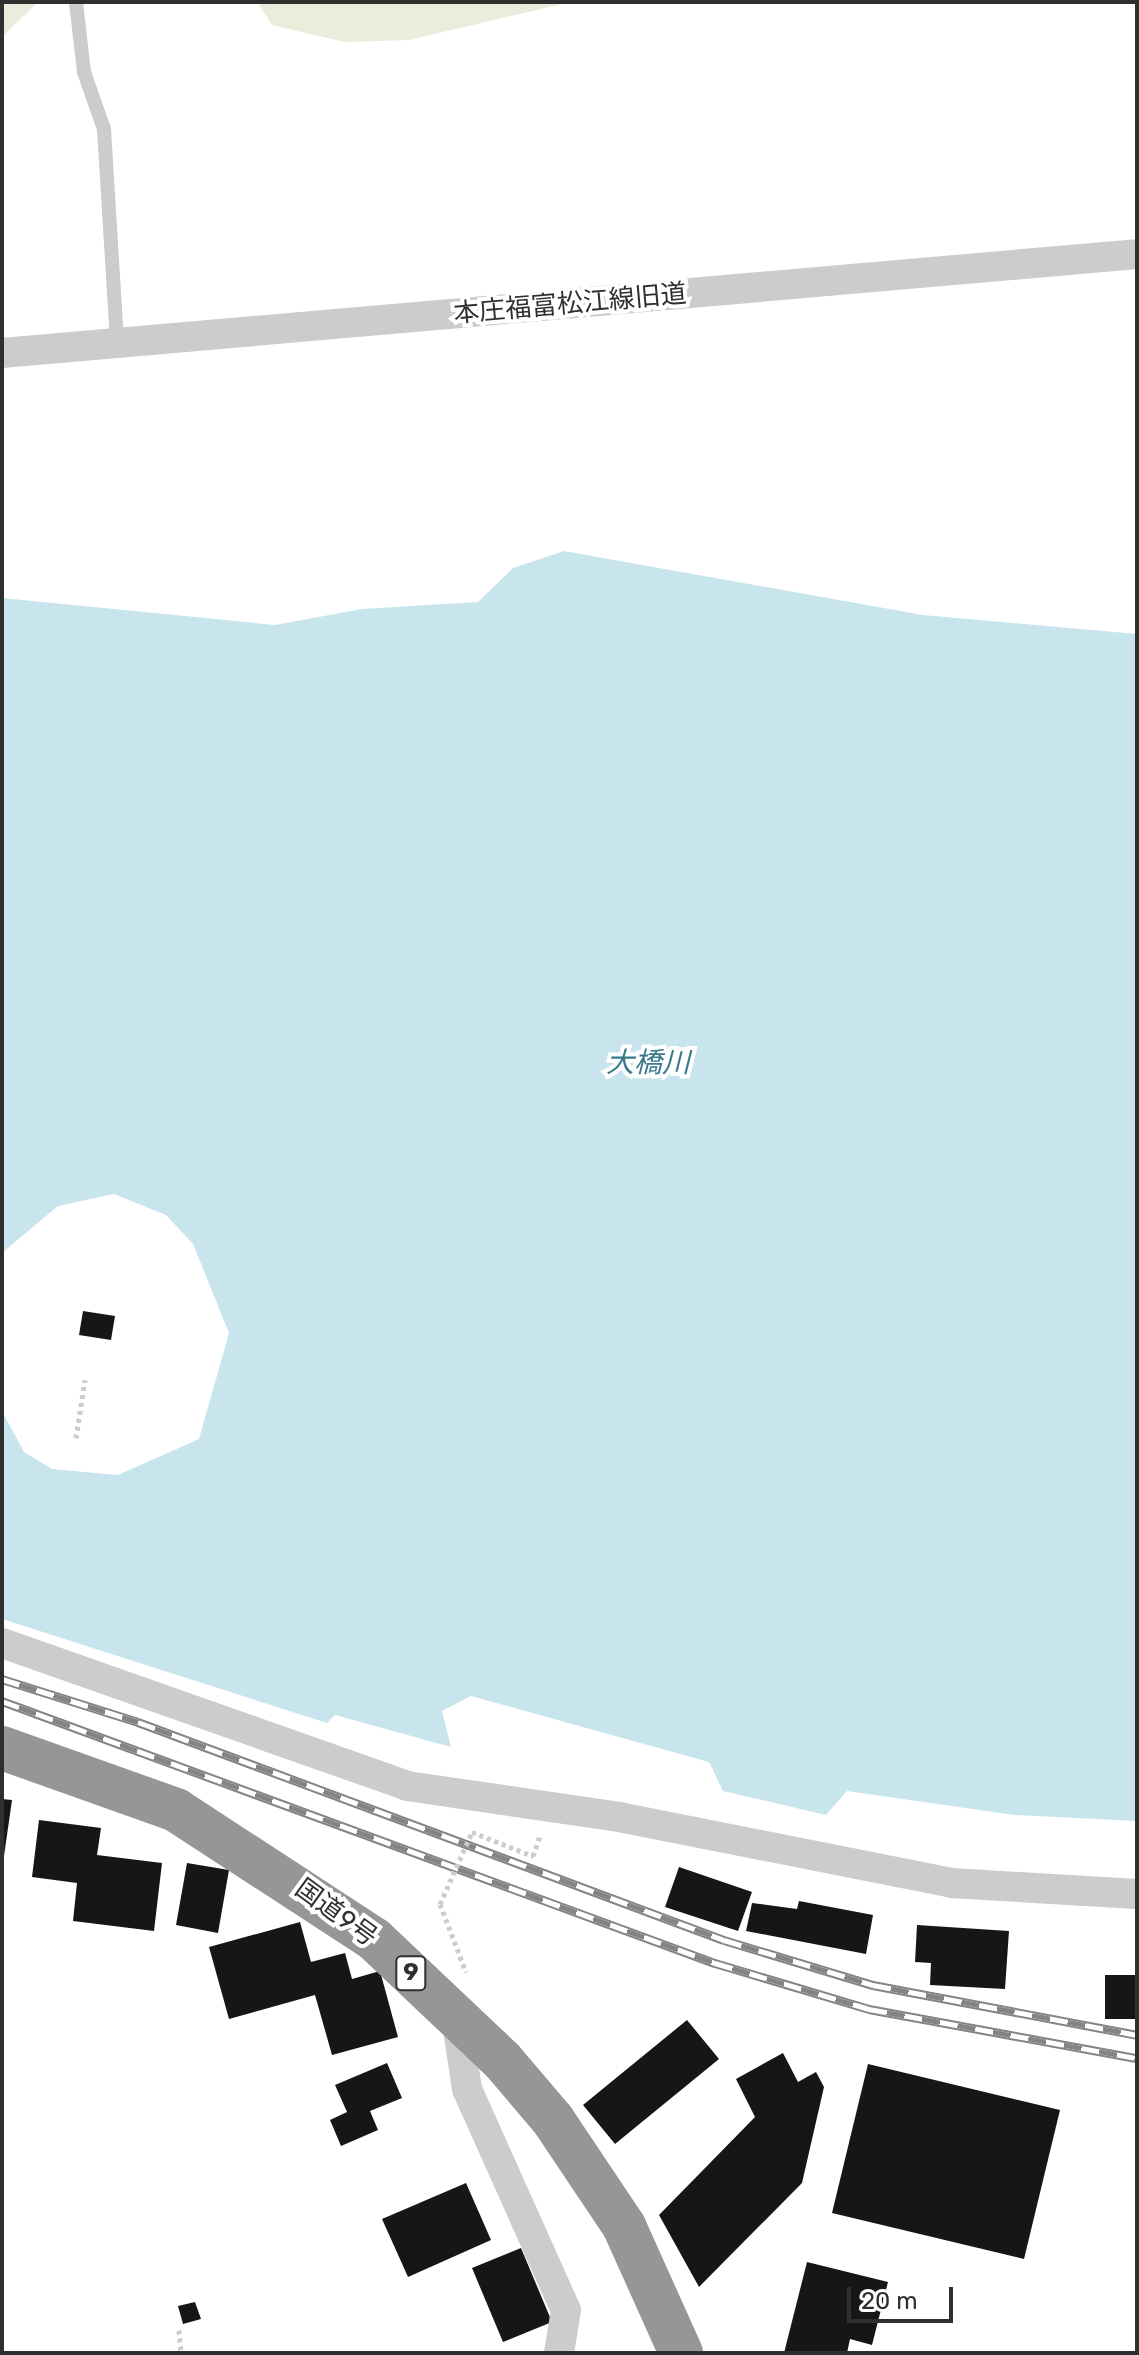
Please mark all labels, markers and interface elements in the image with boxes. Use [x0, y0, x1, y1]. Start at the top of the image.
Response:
street label: 本庄福富松江線旧道 [452, 278, 688, 330]
water label: 大橋川 [606, 1046, 690, 1080]
street label: 国道9号 [289, 1873, 383, 1953]
road number: 9 [395, 1953, 427, 1993]
scale bar [851, 2271, 957, 2321]
text: 20 m [861, 2287, 918, 2315]

